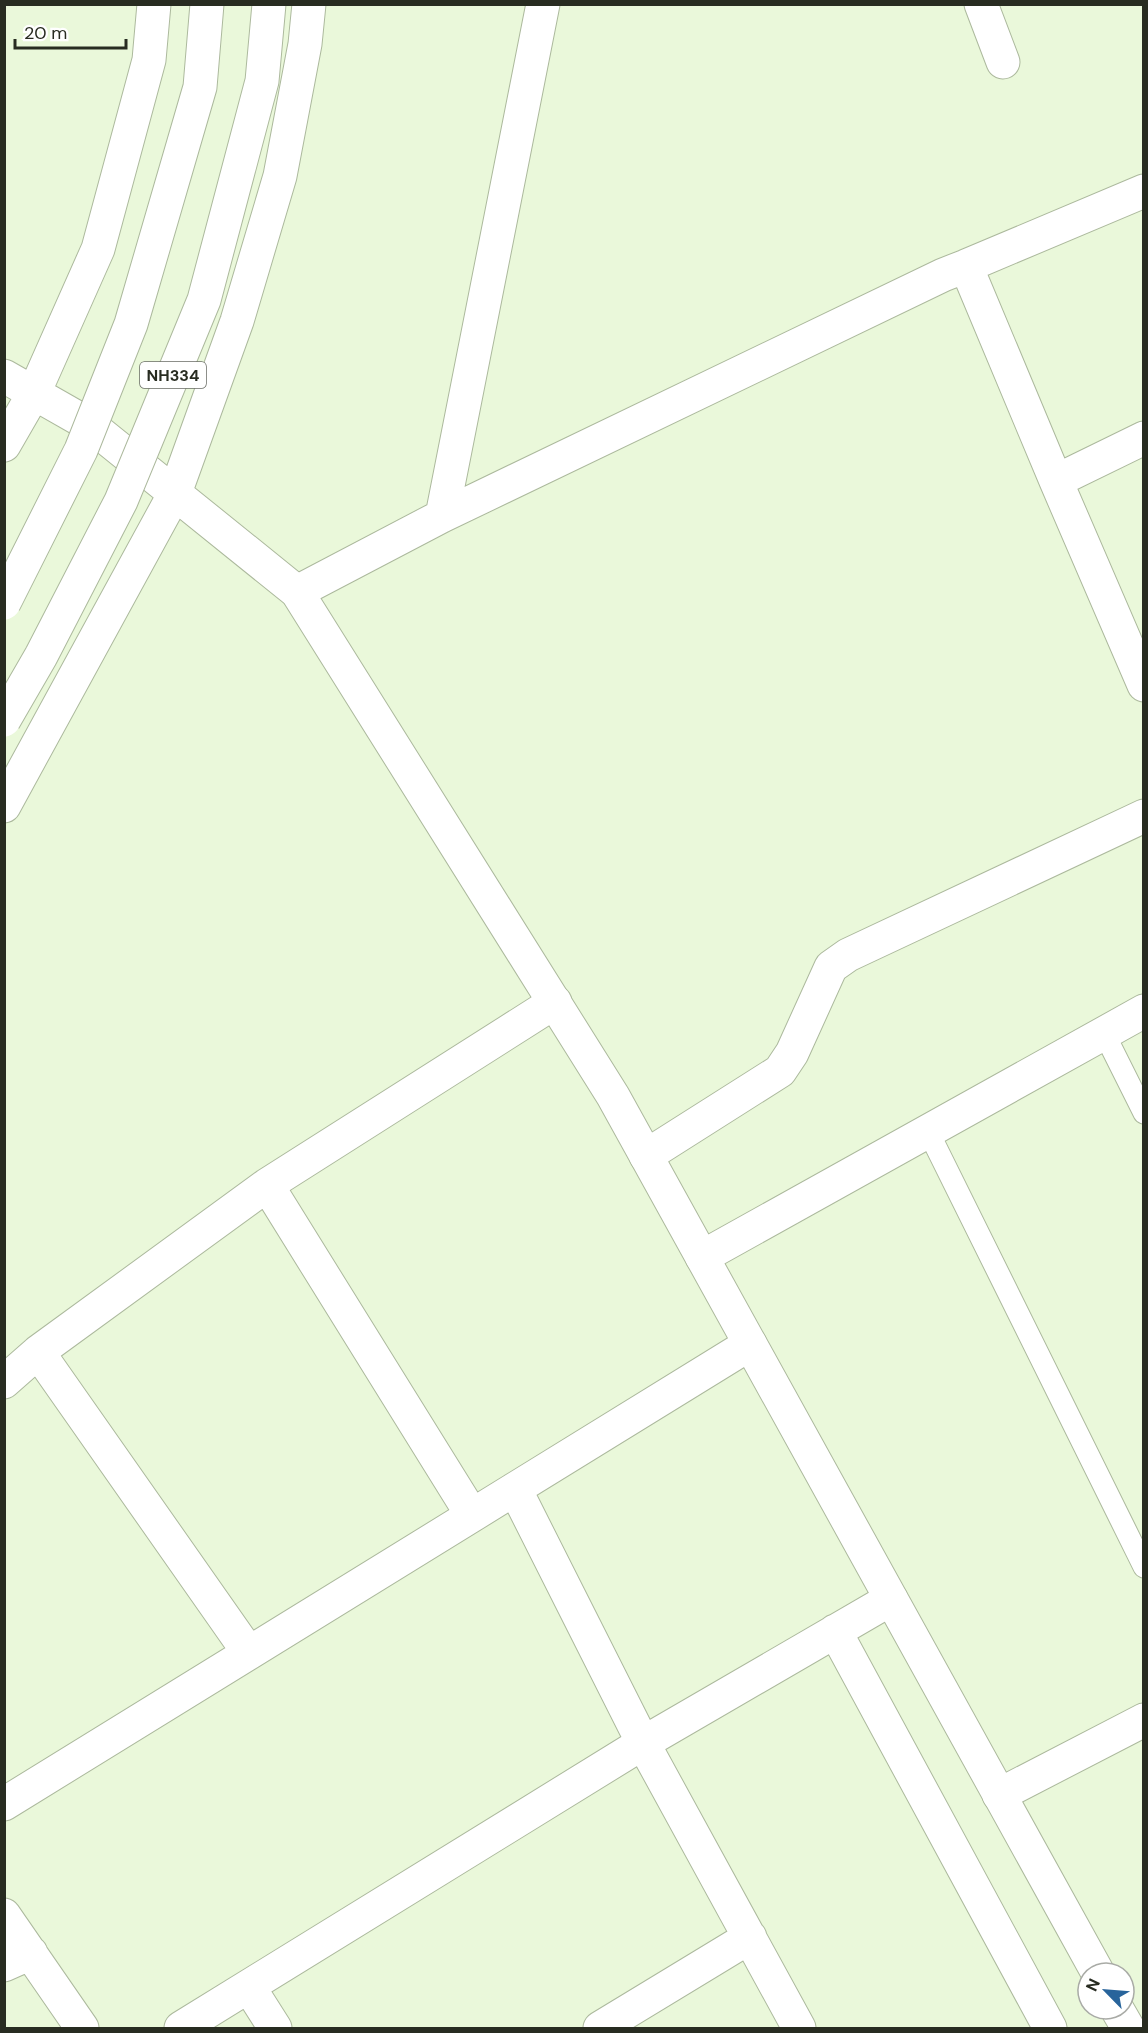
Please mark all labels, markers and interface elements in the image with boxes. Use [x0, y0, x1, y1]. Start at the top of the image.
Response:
scale bar [15, 12, 126, 50]
text: 20 m [24, 21, 67, 45]
road number: NH334 [140, 362, 206, 388]
north arrow [1076, 1961, 1136, 2021]
text: N [1081, 1975, 1105, 1995]

